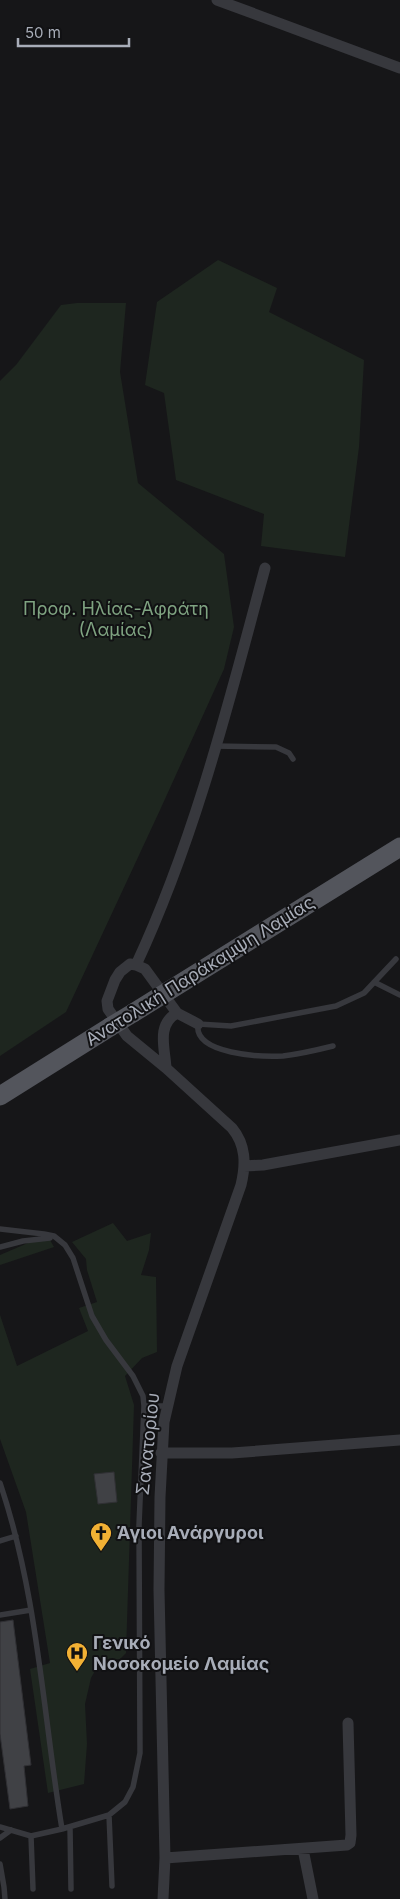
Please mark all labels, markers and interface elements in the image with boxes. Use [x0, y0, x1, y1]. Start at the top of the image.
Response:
scale bar [18, 15, 129, 47]
text: 50 m [25, 23, 61, 42]
park label: Προφ. Ηλίας-Αφράτη (Λαμίας) [23, 598, 209, 640]
street label: Ανατολική Παράκαμψη Λαμίας [81, 891, 318, 1050]
street label: Σανατορίου [132, 1392, 163, 1496]
church icon: Άγιοι Ανάργυροι [89, 1521, 113, 1552]
place label: Άγιοι Ανάργυροι [117, 1522, 264, 1543]
place label: Γενικό Νοσοκομείο Λαμίας [93, 1632, 269, 1674]
hospital icon: Γενικό Νοσοκομείο Λαμίας [65, 1641, 89, 1672]

